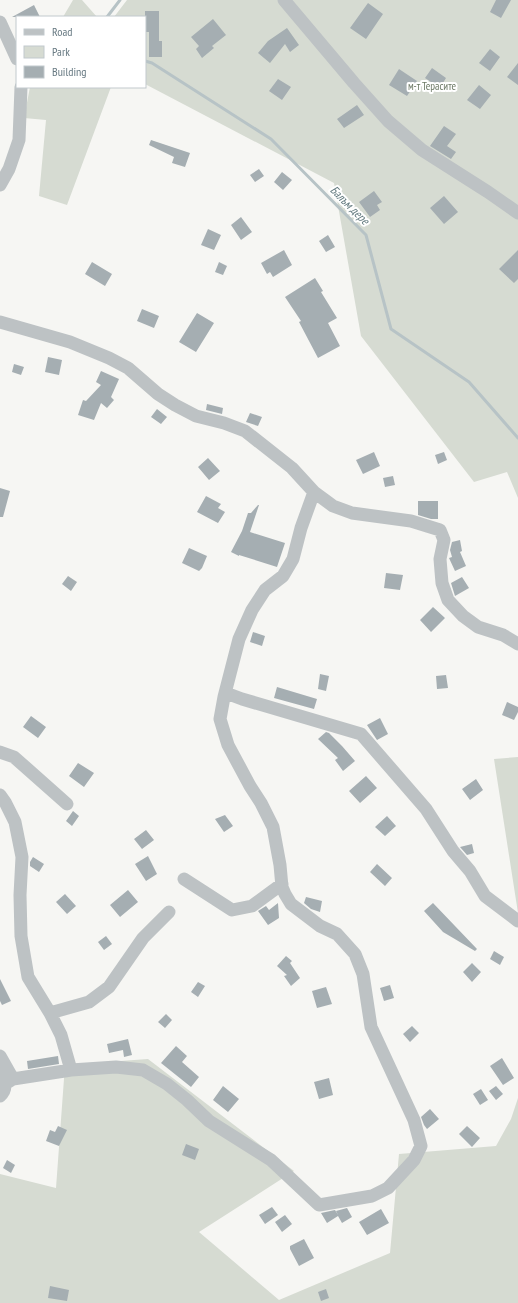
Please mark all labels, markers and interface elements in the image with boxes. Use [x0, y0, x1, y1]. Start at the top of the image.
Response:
legend [16, 16, 146, 88]
text: Road [52, 24, 72, 39]
text: Park [52, 44, 70, 59]
text: Building [52, 64, 87, 79]
park label: м-т Терасите [408, 79, 457, 93]
water label: Балъм дере [327, 182, 373, 228]

